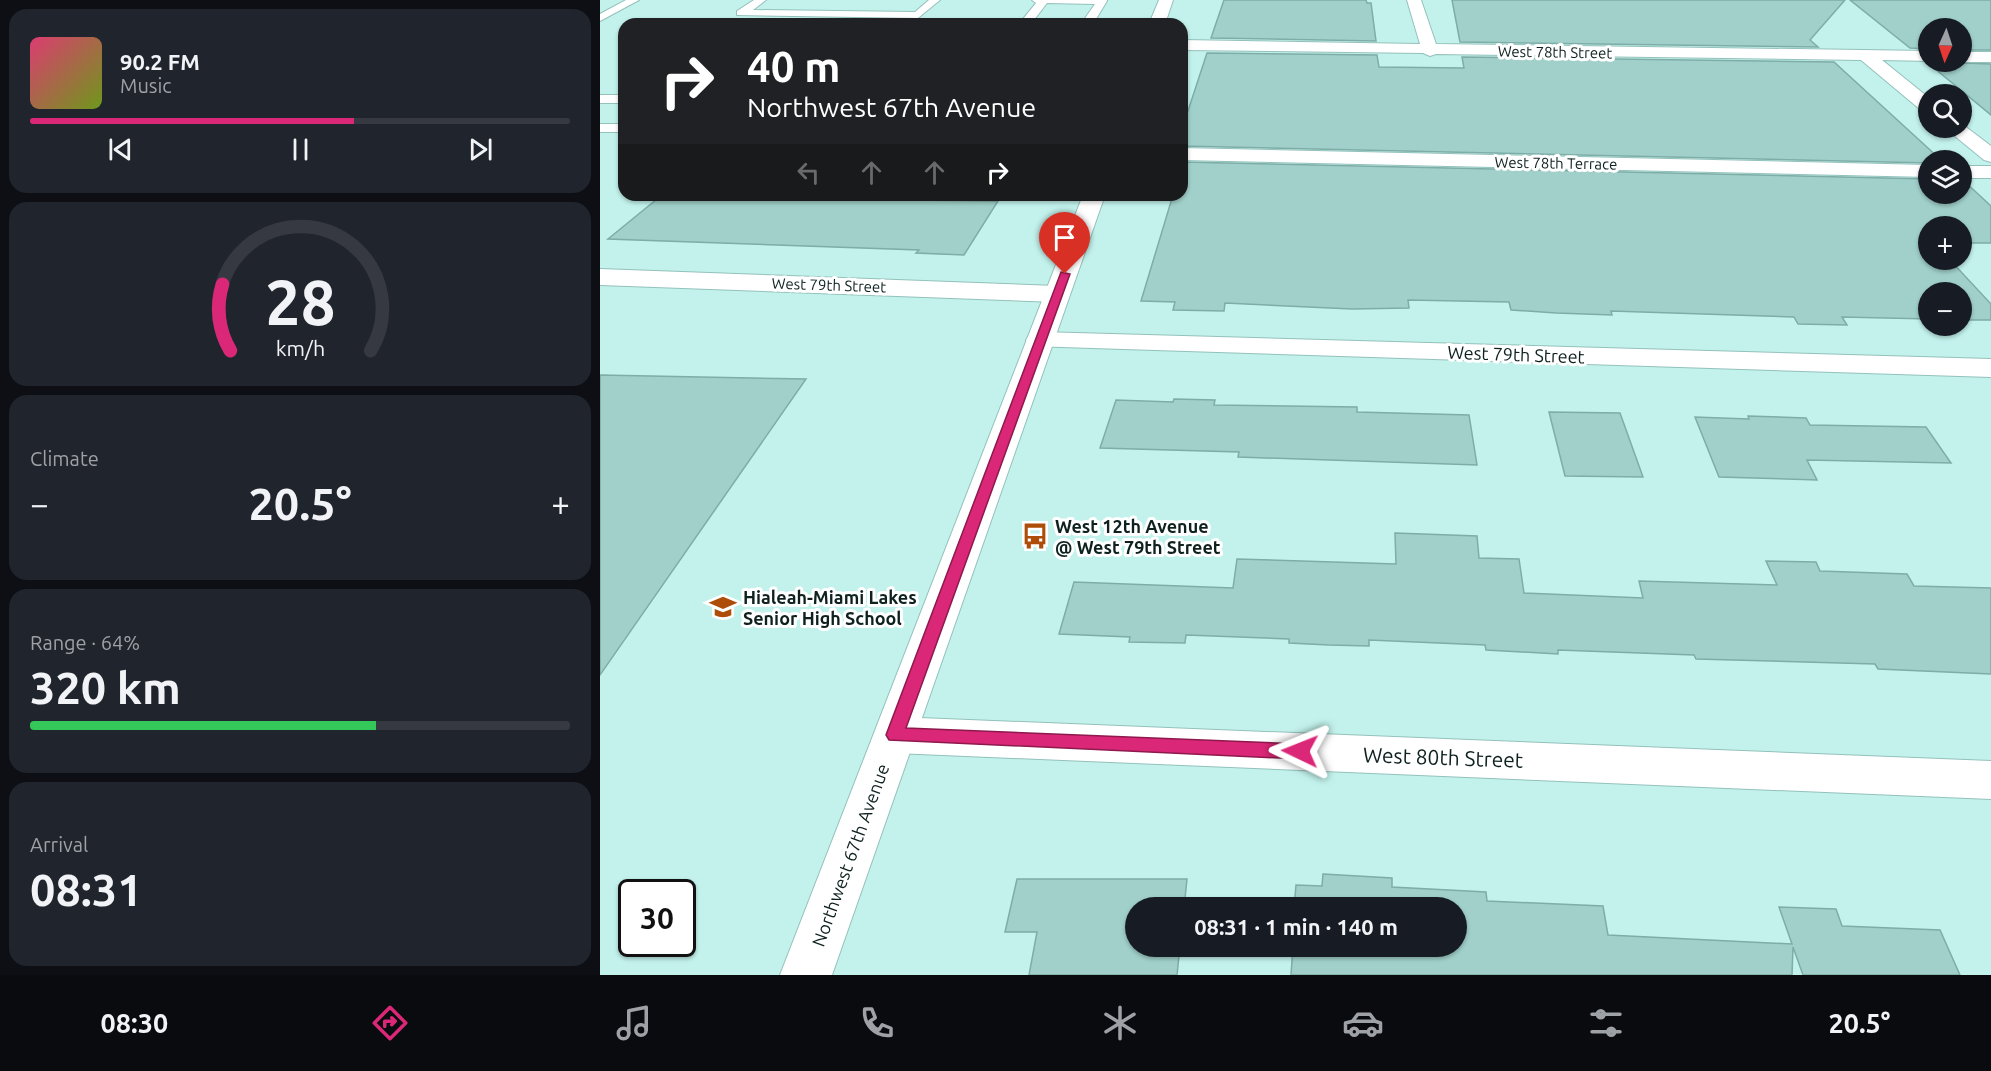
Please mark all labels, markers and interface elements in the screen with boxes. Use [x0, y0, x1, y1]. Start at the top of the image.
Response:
north arrow [1918, 18, 1972, 72]
map controls [1918, 18, 1972, 336]
icon: right [648, 42, 726, 120]
text: 40 m [747, 43, 841, 90]
street label: West 78th Street [1498, 43, 1612, 61]
text: 90.2 FM [120, 49, 200, 74]
text: Music [120, 74, 172, 97]
button: search [1918, 84, 1972, 138]
text: Northwest 67th Avenue [747, 92, 1036, 122]
icon: previous [104, 133, 137, 166]
icon: pause [284, 133, 317, 166]
icon: next [464, 133, 497, 166]
button: layers [1918, 150, 1972, 204]
street label: West 78th Terrace [1494, 153, 1618, 173]
icon: left [792, 156, 825, 189]
icon: ahead [855, 156, 888, 189]
icon: ahead [918, 156, 951, 189]
icon: right [981, 156, 1014, 189]
pin [1039, 212, 1090, 274]
button: + [1918, 216, 1972, 270]
icon: arrive [1048, 221, 1081, 254]
text: 28 [265, 267, 335, 337]
street label: West 79th Street [772, 275, 887, 295]
button: − [1918, 282, 1972, 336]
text: km/h [275, 337, 325, 361]
street label: West 79th Street [1447, 342, 1585, 366]
text: Climate [30, 447, 99, 470]
text: 20.5° [248, 478, 352, 529]
text: − [30, 485, 49, 522]
text: + [551, 485, 570, 522]
place label: West 12th Avenue @ West 79th Street [1055, 516, 1221, 557]
bus stop icon: West 12th Avenue @ West 79th Street [1020, 521, 1050, 551]
place label: Hialeah-Miami Lakes Senior High School [743, 587, 917, 628]
school or university icon: Hialeah-Miami Lakes Senior High School [708, 592, 738, 622]
text: Range · 64% [30, 631, 140, 654]
text: 320 km [30, 662, 181, 713]
position arrow [1268, 719, 1332, 783]
street label: West 80th Street [1362, 742, 1524, 772]
street label: Northwest 67th Avenue [808, 761, 892, 949]
text: Arrival [30, 833, 88, 856]
text: 08:31 [30, 864, 143, 915]
speed limit sign: 30 [618, 879, 696, 957]
text: 08:31 · 1 min · 140 m [1194, 914, 1398, 939]
icon: directions [369, 1002, 411, 1044]
icon: music [613, 1002, 655, 1044]
icon: phone [856, 1002, 898, 1044]
icon: climate [1099, 1002, 1141, 1044]
icon: car [1342, 1002, 1384, 1044]
icon: filters [1585, 1002, 1627, 1044]
text: 08:30 [101, 1008, 168, 1038]
text: 20.5° [1828, 1008, 1890, 1038]

